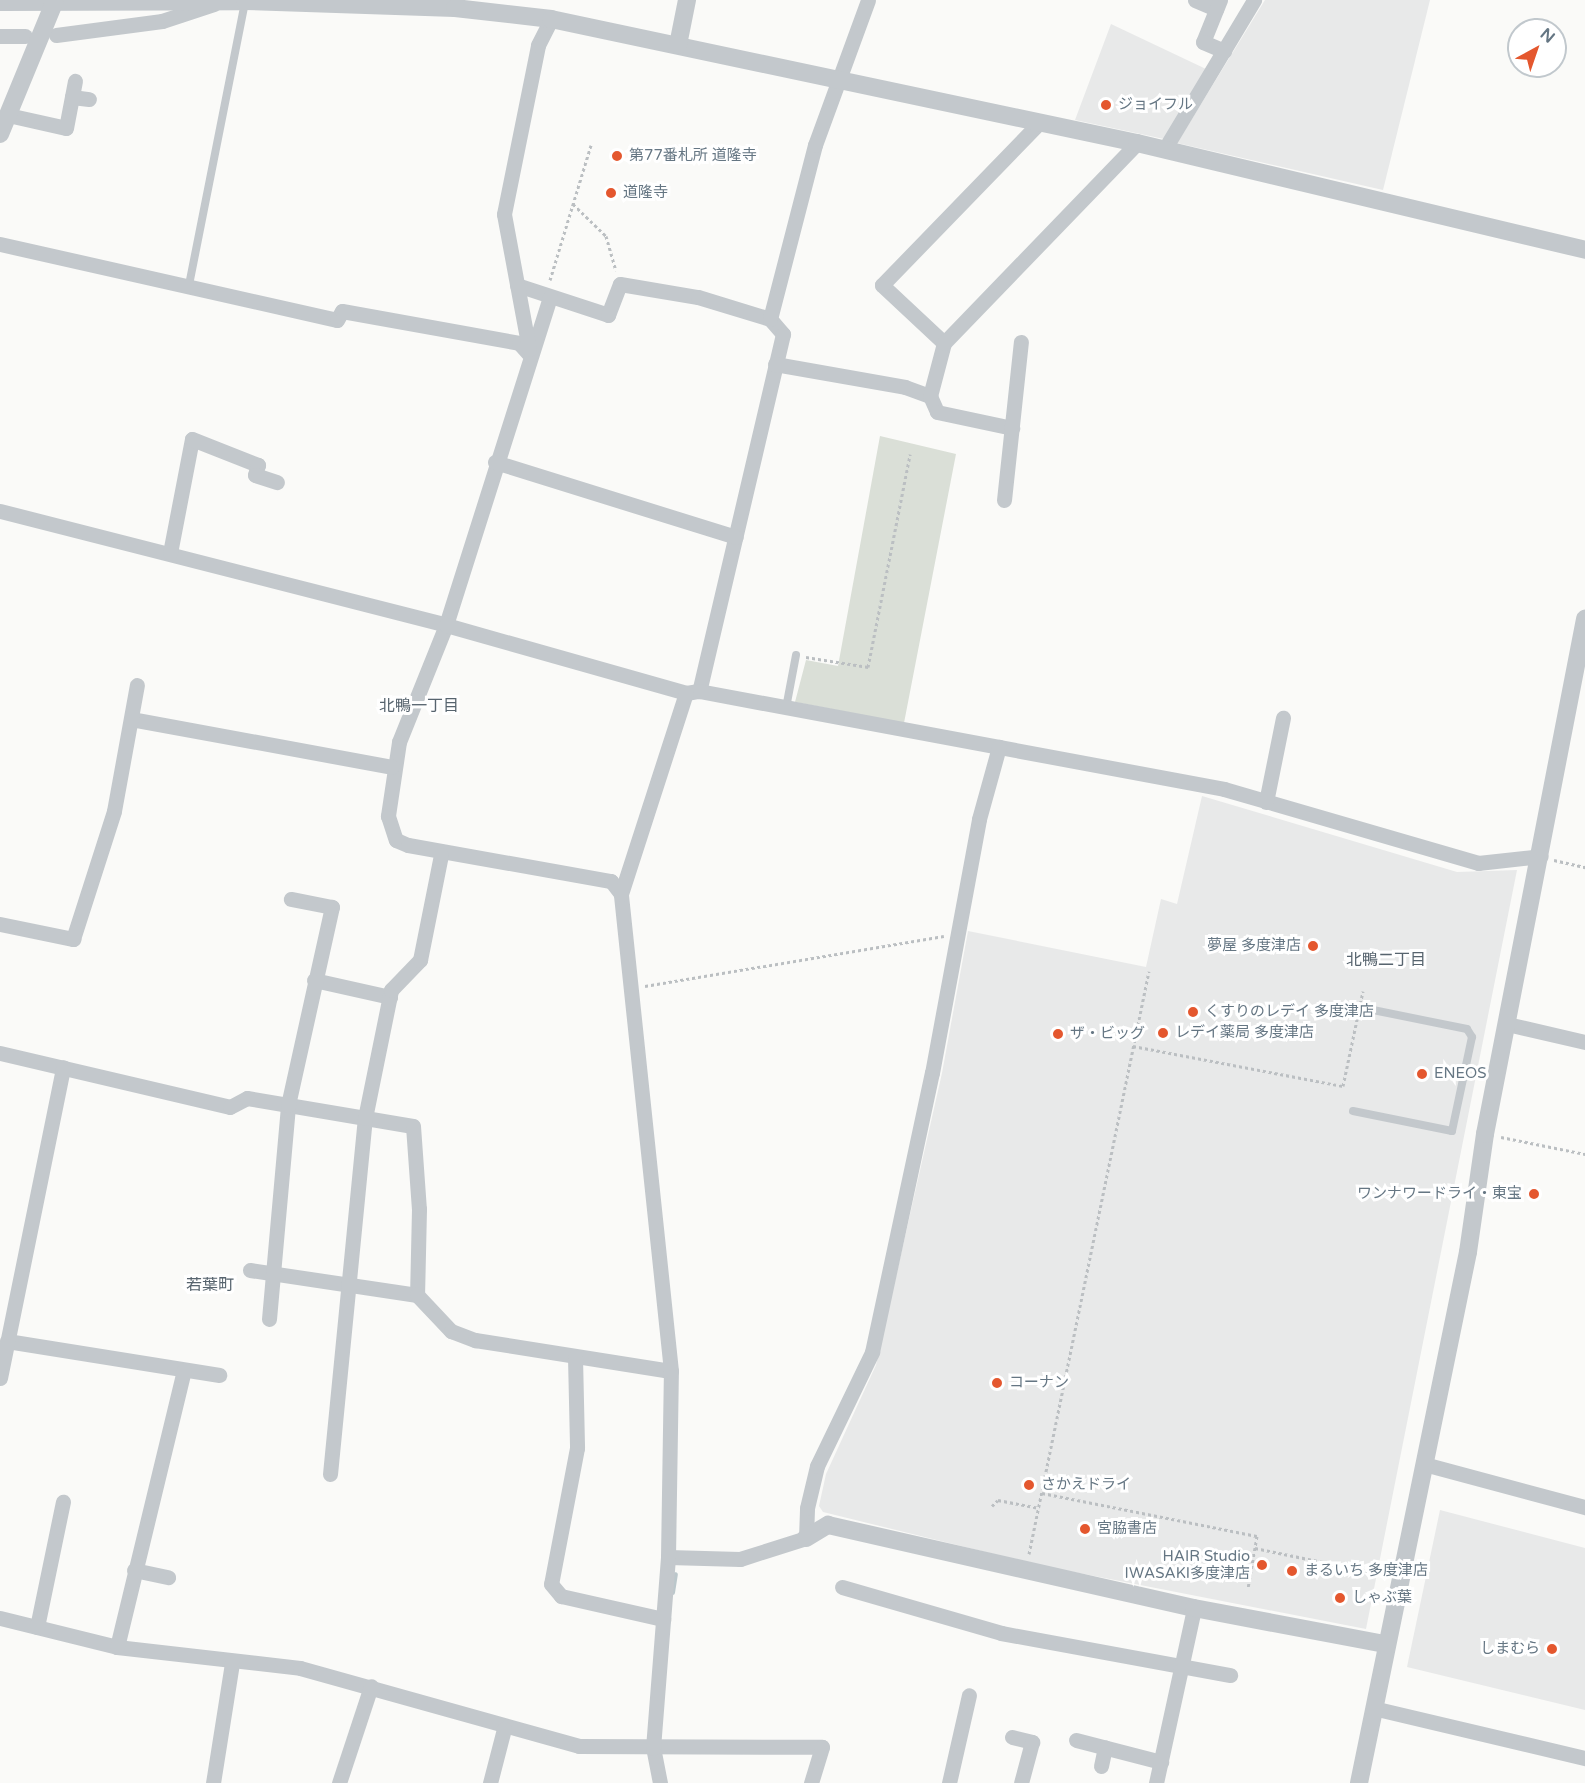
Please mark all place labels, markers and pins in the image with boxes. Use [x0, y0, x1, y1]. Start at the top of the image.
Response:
place label: ジョイフル [1118, 96, 1193, 114]
marker: ジョイフル [1099, 98, 1113, 112]
place label: 第77番札所 道隆寺 [629, 147, 757, 165]
marker: 第77番札所 道隆寺 [610, 149, 624, 163]
place label: 道隆寺 [623, 184, 668, 202]
marker: 道隆寺 [604, 186, 618, 200]
place label: 夢屋 多度津店 [1207, 937, 1301, 955]
marker: 夢屋 多度津店 [1306, 939, 1320, 953]
place label: くすりのレデイ 多度津店 [1205, 1003, 1374, 1021]
marker: くすりのレデイ 多度津店 [1186, 1005, 1200, 1019]
place label: レデイ薬局 多度津店 [1175, 1024, 1314, 1042]
place label: ザ・ビッグ [1070, 1025, 1145, 1043]
marker: レデイ薬局 多度津店 [1156, 1026, 1170, 1040]
marker: ザ・ビッグ [1051, 1027, 1065, 1041]
place label: ENEOS [1434, 1065, 1486, 1083]
marker: ENEOS [1415, 1067, 1429, 1081]
place label: ワンナワードライ・東宝 [1357, 1185, 1522, 1203]
marker: ワンナワードライ・東宝 [1527, 1187, 1541, 1201]
place label: コーナン [1009, 1374, 1069, 1392]
marker: コーナン [990, 1376, 1004, 1390]
place label: さかえドライ [1041, 1476, 1131, 1494]
marker: さかえドライ [1022, 1478, 1036, 1492]
place label: 宮脇書店 [1097, 1520, 1157, 1538]
marker: 宮脇書店 [1078, 1522, 1092, 1536]
place label: HAIR Studio IWASAKI多度津店 [1125, 1547, 1250, 1582]
marker: HAIR Studio IWASAKI多度津店 [1255, 1558, 1269, 1572]
place label: まるいち 多度津店 [1304, 1562, 1428, 1580]
marker: まるいち 多度津店 [1285, 1564, 1299, 1578]
place label: しゃぶ葉 [1352, 1589, 1412, 1607]
marker: しゃぶ葉 [1333, 1591, 1347, 1605]
place label: しまむら [1480, 1640, 1540, 1658]
marker: しまむら [1545, 1642, 1559, 1656]

